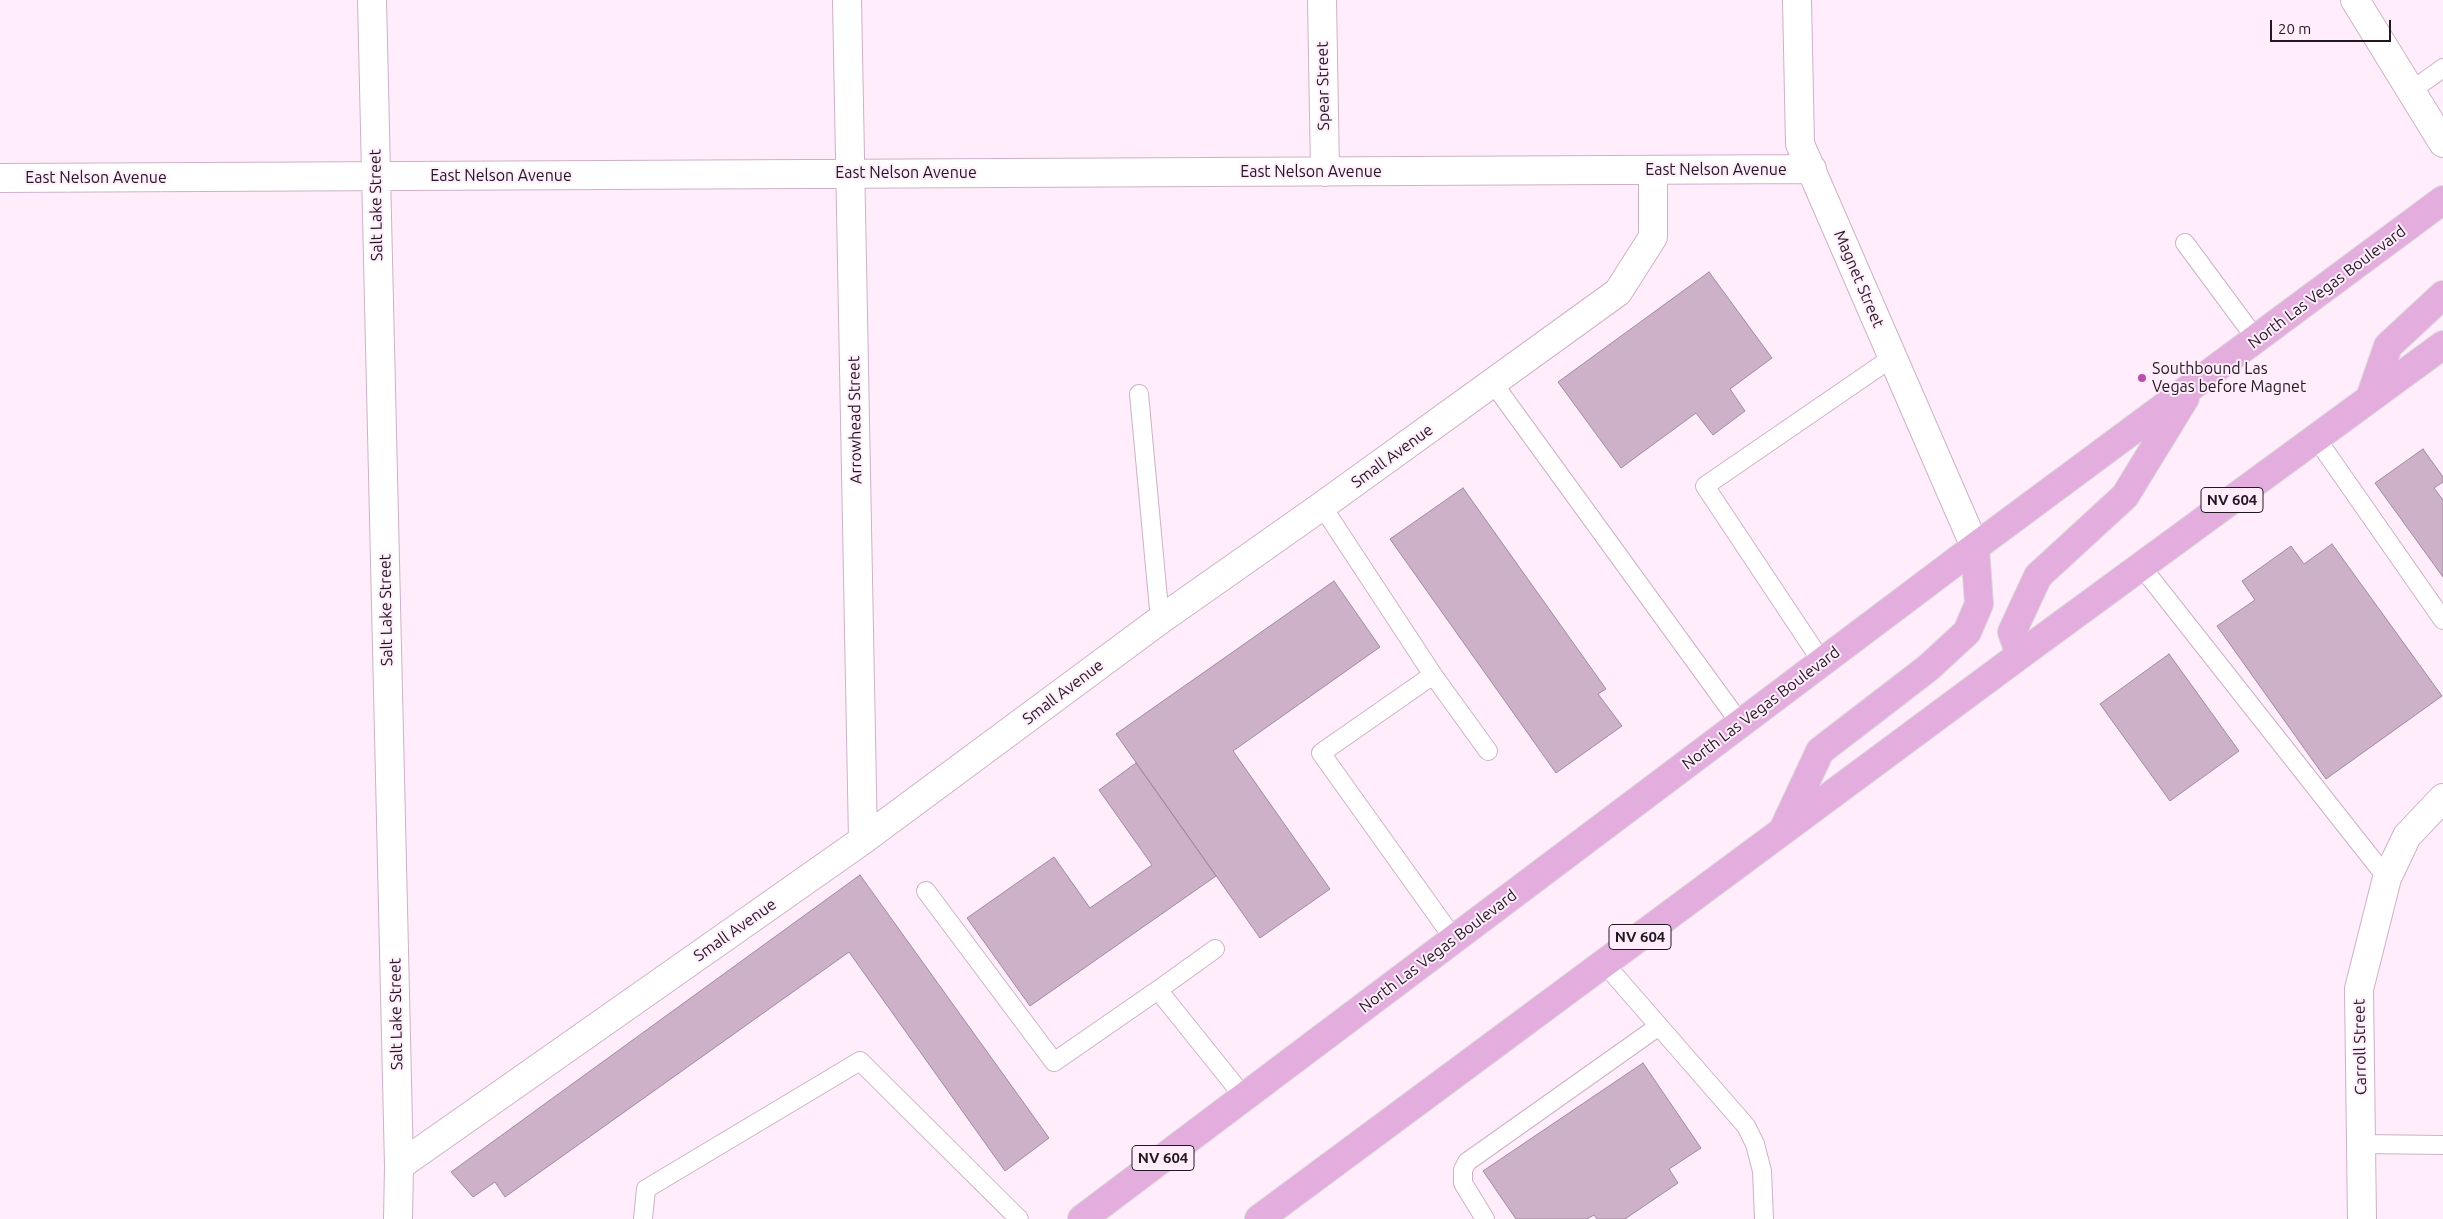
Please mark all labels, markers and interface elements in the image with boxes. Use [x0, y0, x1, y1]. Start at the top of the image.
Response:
scale bar [2273, 10, 2394, 42]
text: 20 m [2278, 20, 2311, 37]
street label: Spear Street [1313, 41, 1333, 131]
street label: Salt Lake Street [365, 149, 387, 261]
street label: East Nelson Avenue [1645, 160, 1787, 180]
street label: East Nelson Avenue [1240, 162, 1382, 182]
street label: East Nelson Avenue [835, 163, 977, 183]
street label: East Nelson Avenue [430, 166, 572, 186]
street label: East Nelson Avenue [25, 168, 167, 188]
street label: North Las Vegas Boulevard [2244, 221, 2410, 353]
street label: Magnet Street [1830, 227, 1888, 331]
street label: Arrowhead Street [844, 356, 866, 484]
place label: Southbound Las Vegas before Magnet [2152, 359, 2306, 397]
marker: Southbound Las Vegas before Magnet [2136, 372, 2148, 384]
street label: Small Avenue [1347, 420, 1437, 492]
road number: NV 604 [2201, 488, 2263, 512]
street label: Salt Lake Street [375, 554, 397, 666]
street label: North Las Vegas Boulevard [1678, 642, 1844, 774]
street label: Small Avenue [1019, 655, 1107, 729]
street label: North Las Vegas Boulevard [1355, 885, 1521, 1017]
street label: Small Avenue [690, 894, 780, 966]
road number: NV 604 [1609, 924, 1671, 950]
street label: Salt Lake Street [385, 958, 407, 1070]
street label: Carroll Street [2350, 999, 2370, 1095]
road number: NV 604 [1132, 1146, 1194, 1170]

